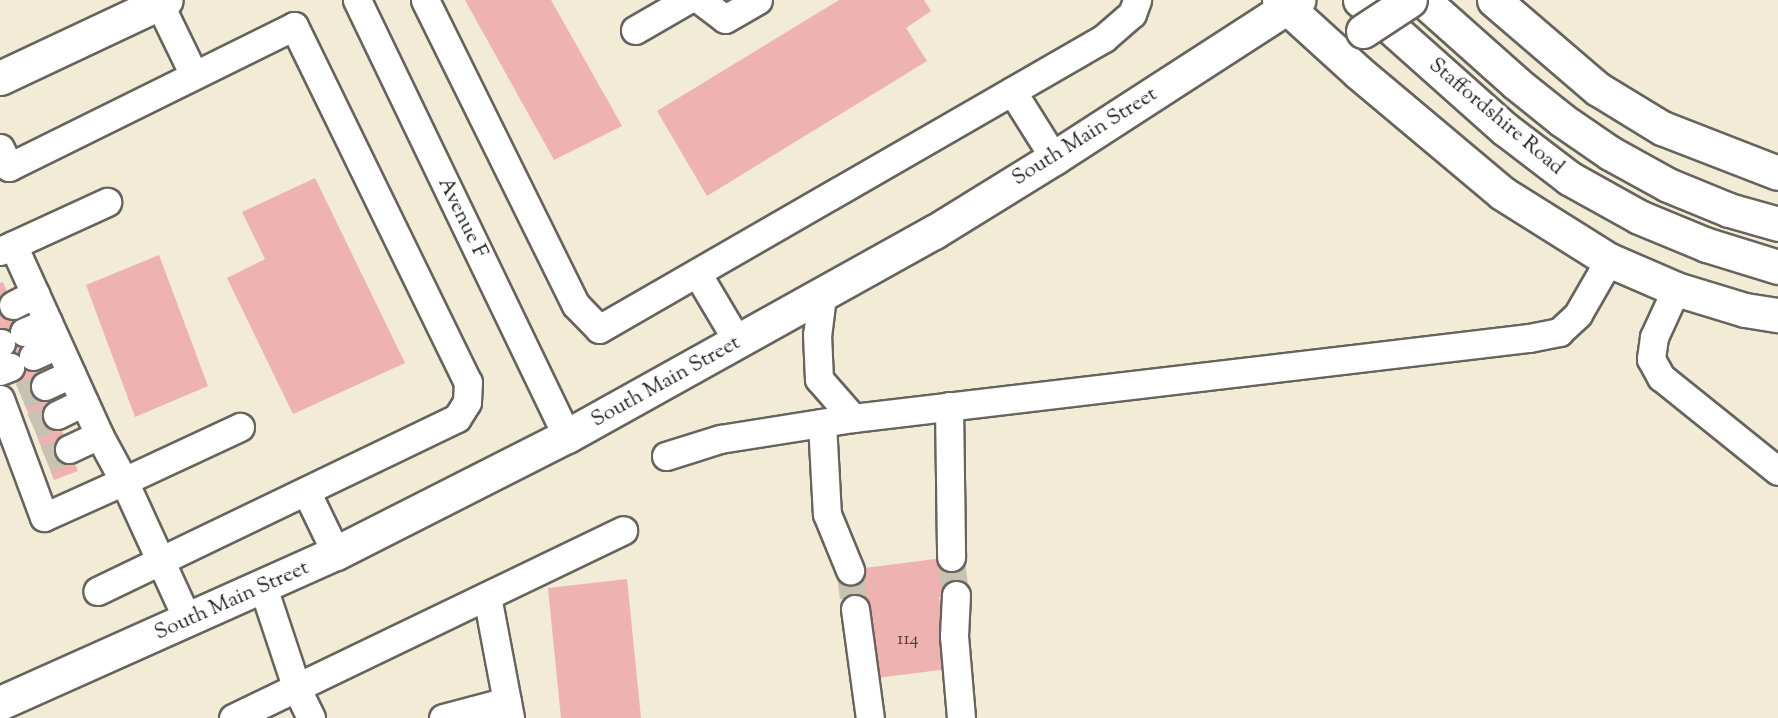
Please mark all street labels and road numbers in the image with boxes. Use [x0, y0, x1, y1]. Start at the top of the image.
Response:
street label: Staffordshire Road [1423, 53, 1569, 181]
street label: South Main Street [1008, 82, 1162, 192]
street label: Avenue F [432, 174, 492, 262]
street label: South Main Street [587, 331, 745, 433]
street label: South Main Street [151, 556, 313, 646]

